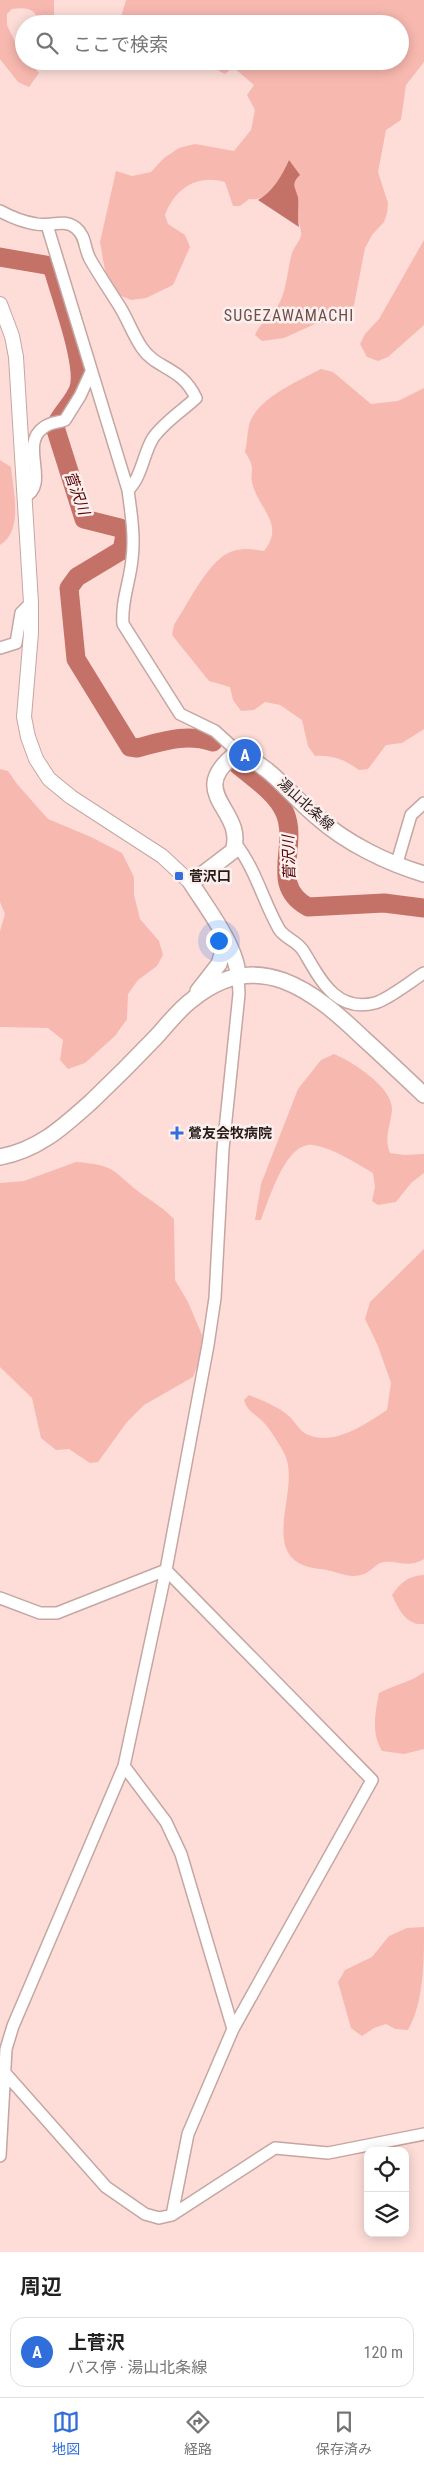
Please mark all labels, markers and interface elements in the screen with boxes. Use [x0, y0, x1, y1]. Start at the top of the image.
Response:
search box [15, 15, 409, 70]
icon: search [33, 29, 61, 57]
text: ここで検索 [73, 33, 168, 56]
district label: SUGEZAWAMACHI [224, 306, 354, 325]
water label: 菅沢川 [61, 469, 94, 519]
pin: A [229, 736, 261, 774]
street label: 湯山北条線 [275, 775, 337, 833]
water label: 菅沢川 [279, 833, 299, 881]
place label: 菅沢口 [189, 868, 231, 884]
marker: 菅沢口 [173, 870, 185, 882]
your location [206, 928, 232, 954]
place label: 鶯友会牧病院 [188, 1125, 272, 1141]
marker: 鶯友会牧病院 [170, 1126, 184, 1140]
map controls [364, 2147, 409, 2237]
button: locate [364, 2147, 409, 2192]
button: layers [364, 2192, 409, 2237]
text: 周辺 [20, 2275, 62, 2299]
text: 上菅沢 [68, 2331, 125, 2354]
text: A [32, 2343, 42, 2362]
text: 120 m [364, 2343, 403, 2362]
text: バス停 · 湯山北条線 [68, 2358, 207, 2377]
tab: 地図 [52, 2408, 80, 2458]
tab: 経路 [184, 2408, 212, 2458]
tab: 保存済み [316, 2408, 372, 2458]

